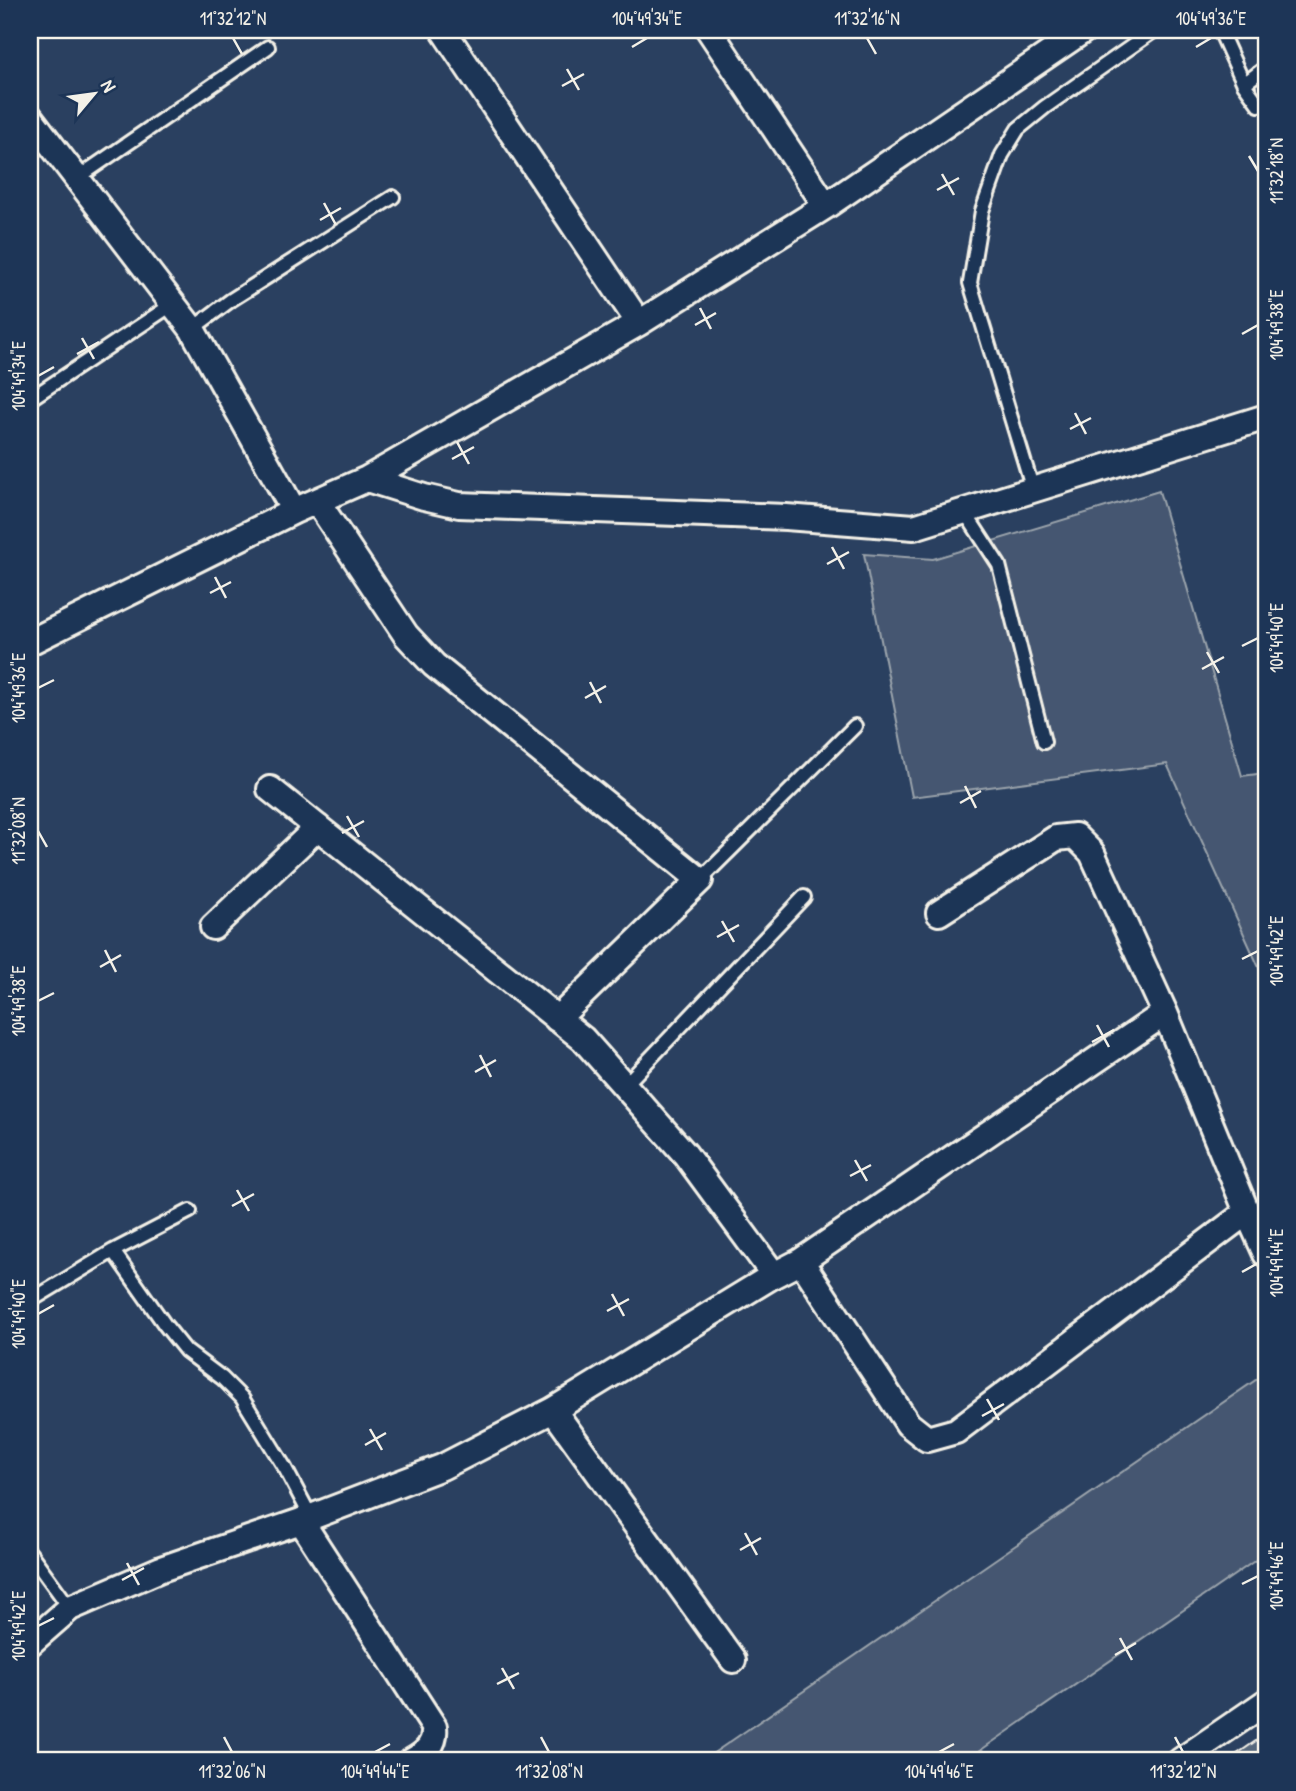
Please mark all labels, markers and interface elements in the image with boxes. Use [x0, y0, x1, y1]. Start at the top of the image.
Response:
text: 11°32'12"N [200, 6, 266, 31]
text: 104°49'34"E [612, 6, 682, 31]
text: 11°32'16"N [834, 6, 900, 31]
text: 104°49'36"E [1176, 6, 1246, 31]
north arrow [60, 60, 130, 130]
text: N [95, 75, 123, 96]
text: 11°32'18"N [1264, 138, 1289, 204]
text: 104°49'38"E [1264, 289, 1289, 361]
text: 104°49'34"E [6, 341, 31, 411]
text: 104°49'40"E [1264, 603, 1289, 673]
text: 104°49'36"E [6, 653, 31, 723]
text: 11°32'08"N [6, 797, 31, 865]
text: 104°49'42"E [1264, 916, 1289, 986]
text: 104°49'38"E [6, 965, 31, 1037]
text: 104°49'44"E [1264, 1229, 1289, 1297]
text: 104°49'40"E [6, 1279, 31, 1349]
text: 104°49'46"E [1264, 1541, 1289, 1611]
text: 104°49'42"E [6, 1591, 31, 1661]
text: 11°32'06"N [199, 1759, 265, 1784]
text: 104°49'44"E [341, 1759, 409, 1784]
text: 11°32'08"N [515, 1759, 583, 1784]
text: 104°49'46"E [904, 1759, 974, 1784]
text: 11°32'12"N [1150, 1759, 1216, 1784]

